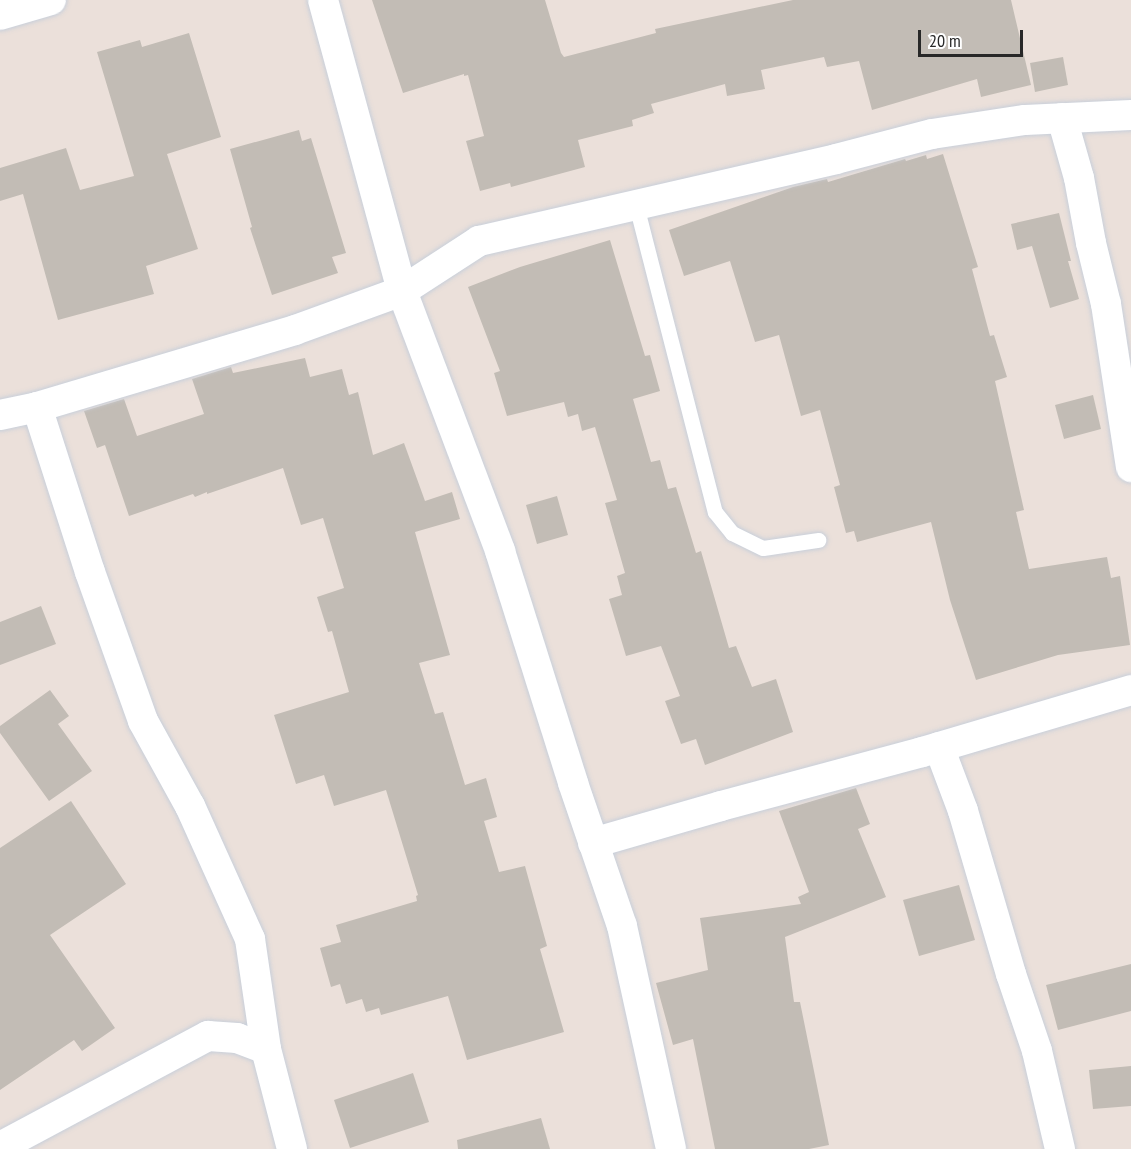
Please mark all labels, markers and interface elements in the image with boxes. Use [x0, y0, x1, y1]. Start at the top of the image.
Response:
scale bar [921, 18, 1026, 56]
text: 20 m [929, 29, 961, 52]

